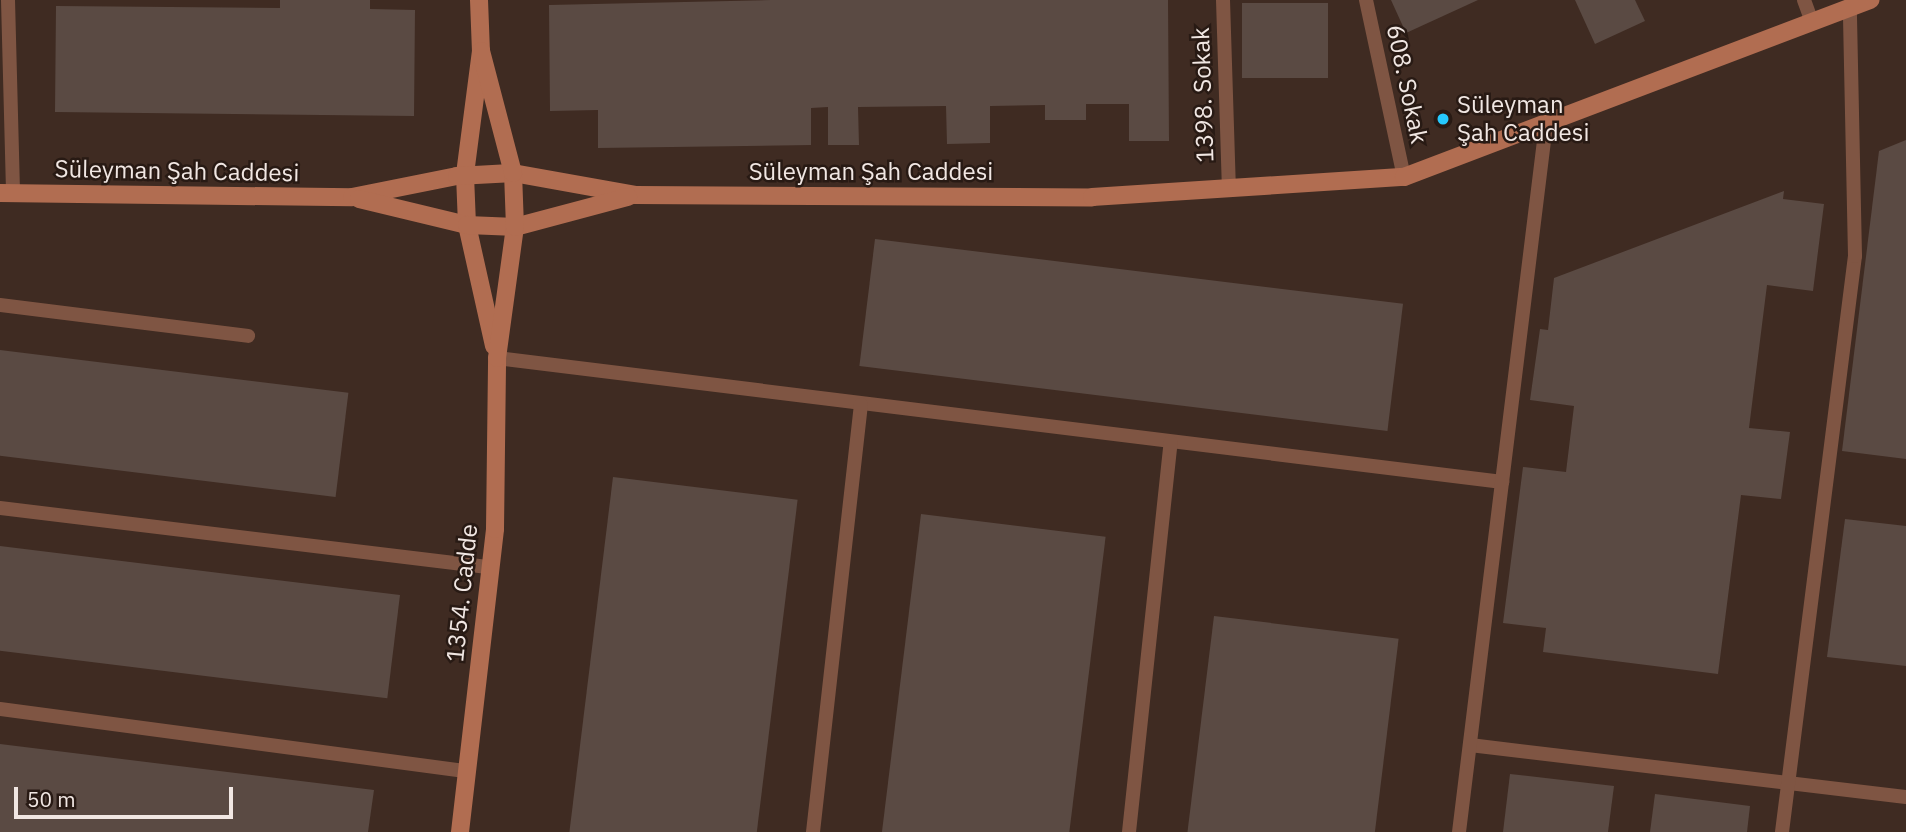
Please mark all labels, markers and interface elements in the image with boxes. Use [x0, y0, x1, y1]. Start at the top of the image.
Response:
street label: 608. Sokak [1380, 22, 1434, 146]
street label: 1398. Sokak [1186, 27, 1220, 163]
place label: Süleyman Şah Caddesi [1457, 91, 1589, 147]
marker: Süleyman Şah Caddesi [1435, 111, 1451, 127]
street label: Süleyman Şah Caddesi [54, 154, 300, 188]
street label: Süleyman Şah Caddesi [749, 158, 993, 186]
street label: 1354. Cadde [440, 523, 484, 663]
scale bar [18, 772, 236, 816]
text: 50 m [27, 785, 76, 813]

